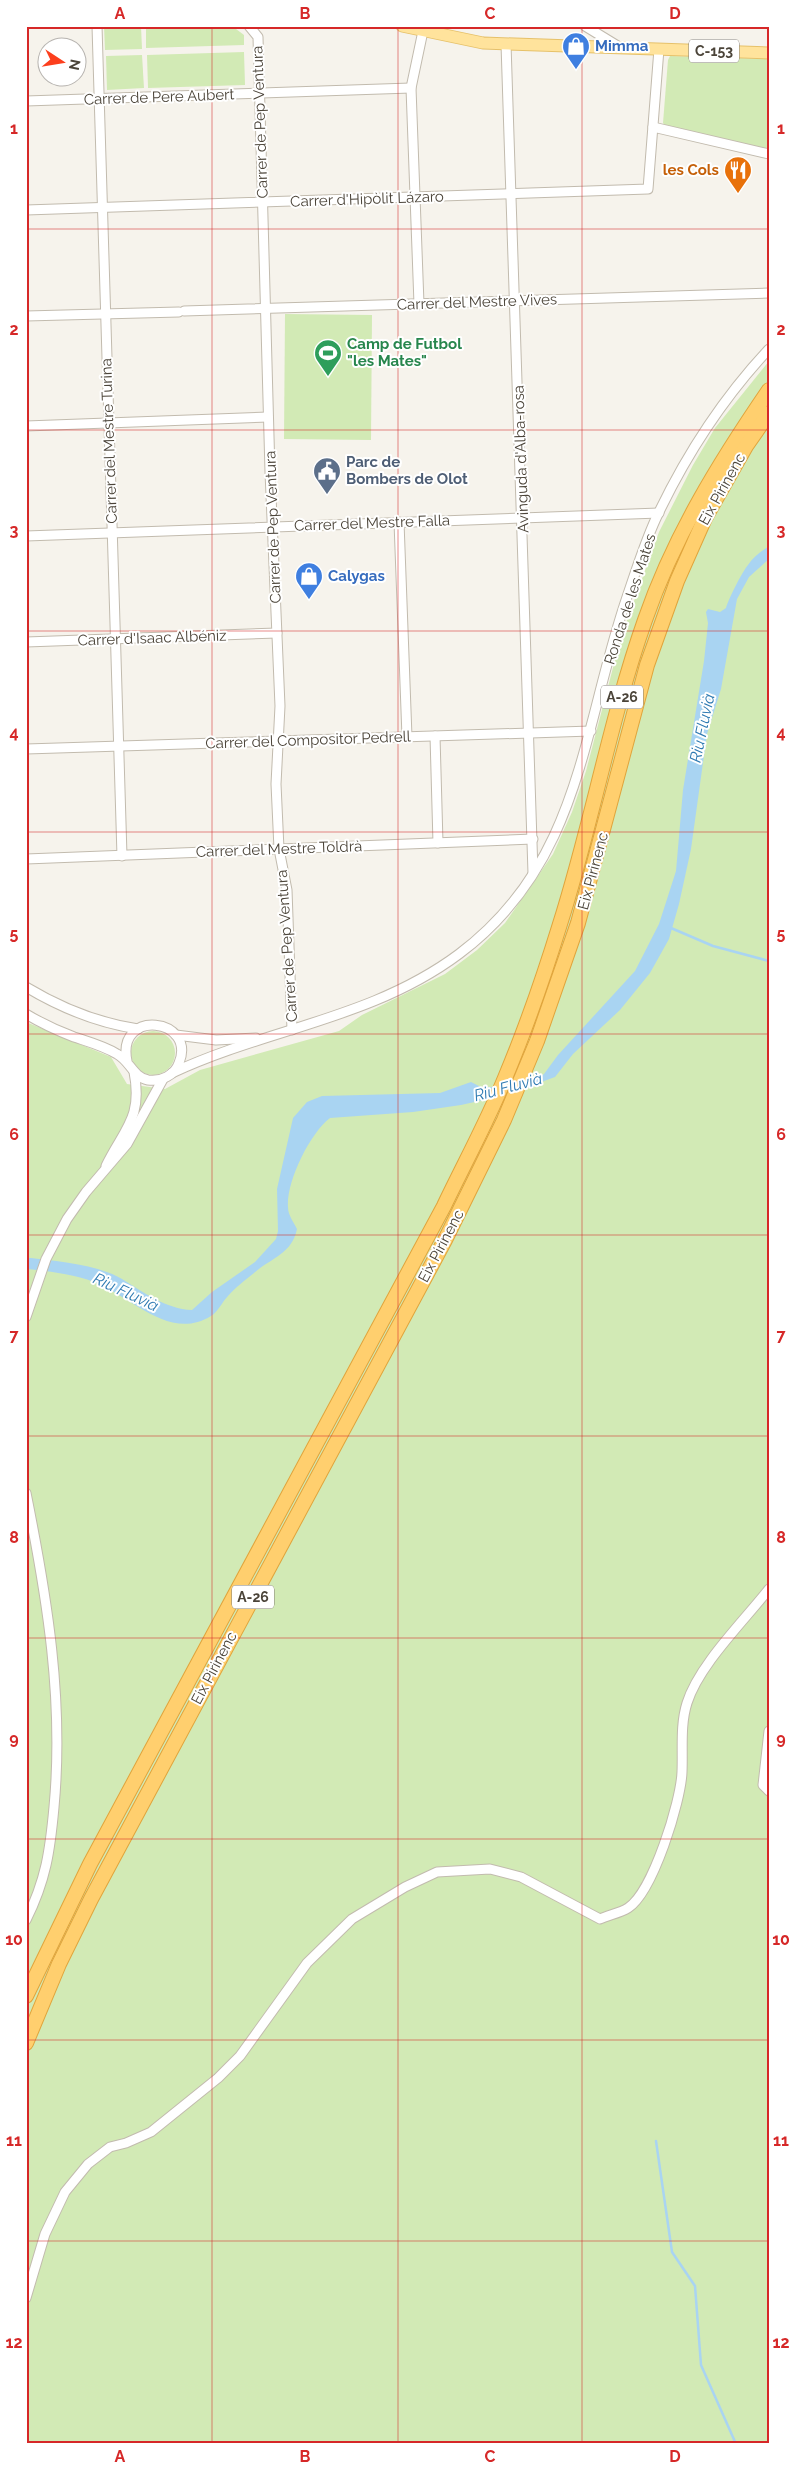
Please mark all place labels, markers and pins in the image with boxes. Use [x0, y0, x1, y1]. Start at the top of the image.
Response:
shop icon: Mimma [561, 31, 591, 70]
place label: Mimma [595, 37, 649, 55]
restaurant icon: les Cols [723, 155, 753, 194]
place label: les Cols [663, 161, 719, 179]
place label: Camp de Futbol "les Mates" [347, 335, 462, 370]
sports icon: Camp de Futbol "les Mates" [313, 338, 343, 377]
place label: Parc de Bombers de Olot [346, 453, 468, 488]
public building icon: Parc de Bombers de Olot [312, 456, 342, 495]
shop icon: Calygas [294, 561, 324, 600]
place label: Calygas [328, 567, 385, 585]

